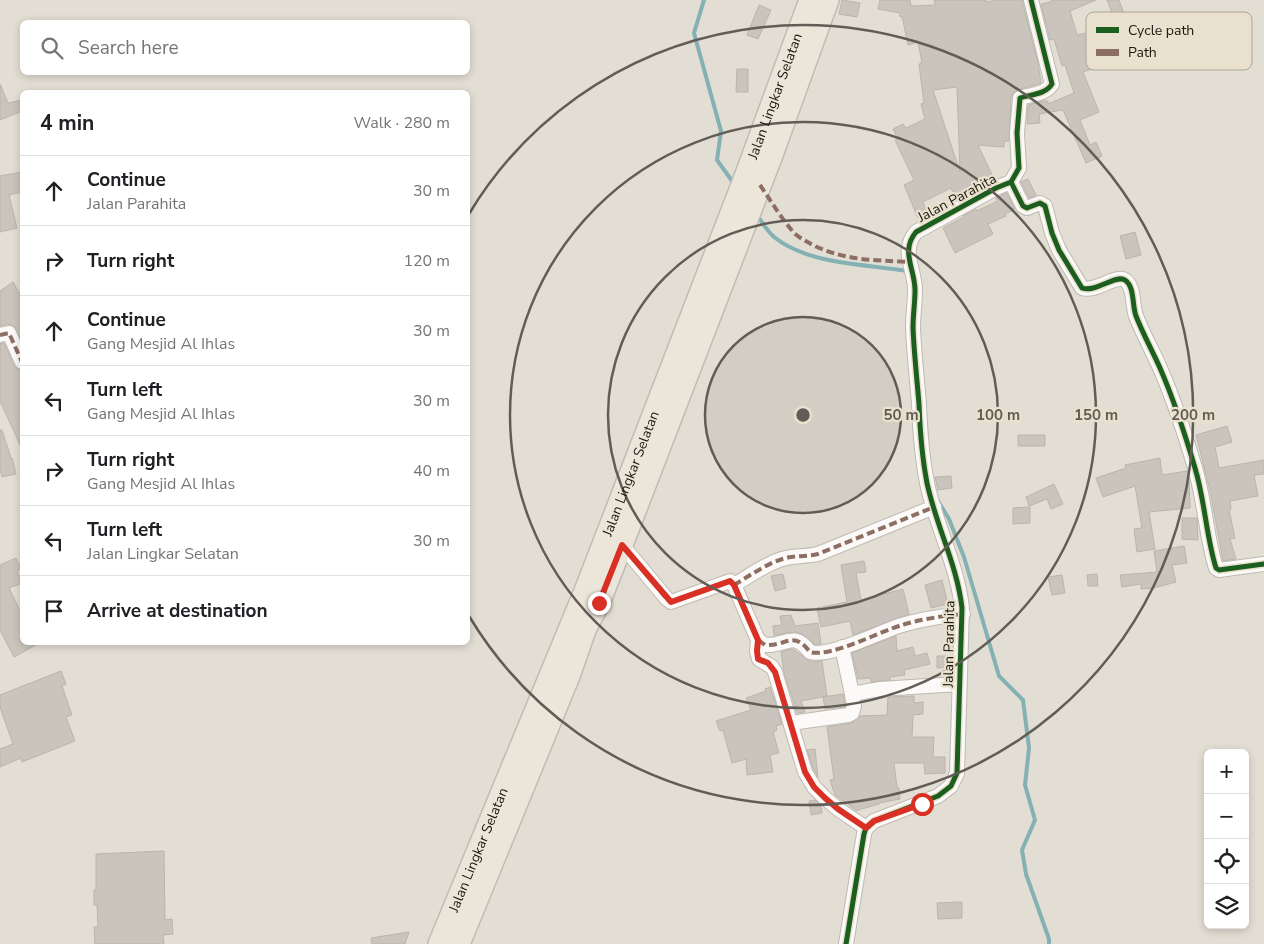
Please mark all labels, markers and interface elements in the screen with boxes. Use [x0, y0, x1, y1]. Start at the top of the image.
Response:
legend [1086, 12, 1252, 70]
search box [20, 20, 470, 75]
text: Cycle path [1128, 21, 1194, 40]
street label: Jalan Lingkar Selatan [743, 30, 807, 163]
icon: search [38, 34, 66, 62]
text: Search here [78, 35, 179, 61]
text: Path [1128, 43, 1157, 62]
text: 4 min [40, 109, 94, 137]
text: Walk · 280 m [354, 112, 450, 134]
text: Continue [87, 167, 166, 193]
street label: Jalan Parahita [913, 169, 1000, 227]
icon: ahead [40, 177, 68, 205]
text: 30 m [413, 180, 450, 202]
text: Jalan Parahita [87, 193, 186, 215]
icon: right [40, 247, 68, 275]
text: Turn right [87, 248, 174, 274]
text: 120 m [403, 250, 450, 272]
text: Continue [87, 307, 166, 333]
icon: ahead [40, 317, 68, 345]
text: 30 m [413, 320, 450, 342]
text: Gang Mesjid Al Ihlas [87, 333, 235, 355]
text: Turn left [87, 377, 162, 403]
icon: left [40, 387, 68, 415]
text: 30 m [413, 390, 450, 412]
text: Gang Mesjid Al Ihlas [87, 403, 235, 425]
text: 50 m [883, 405, 919, 425]
text: 100 m [976, 405, 1020, 425]
text: 150 m [1074, 405, 1118, 425]
text: 200 m [1171, 405, 1215, 425]
centre of rings [794, 406, 812, 424]
street label: Jalan Lingkar Selatan [597, 408, 663, 540]
text: Turn right [87, 447, 174, 473]
icon: right [40, 457, 68, 485]
text: 40 m [413, 460, 450, 482]
text: Gang Mesjid Al Ihlas [87, 473, 235, 495]
text: Turn left [87, 517, 162, 543]
icon: left [40, 527, 68, 555]
text: 30 m [413, 530, 450, 552]
text: Jalan Lingkar Selatan [87, 543, 239, 565]
route end [588, 592, 611, 615]
icon: arrive [40, 597, 68, 625]
text: Arrive at destination [87, 598, 268, 624]
street label: Jalan Parahita [939, 600, 959, 689]
map controls [1204, 749, 1249, 929]
button: + [1204, 749, 1249, 794]
street label: Jalan Lingkar Selatan [443, 785, 512, 916]
route start [911, 793, 934, 816]
button: − [1204, 794, 1249, 839]
button: locate [1204, 839, 1249, 884]
button: layers [1204, 884, 1249, 929]

